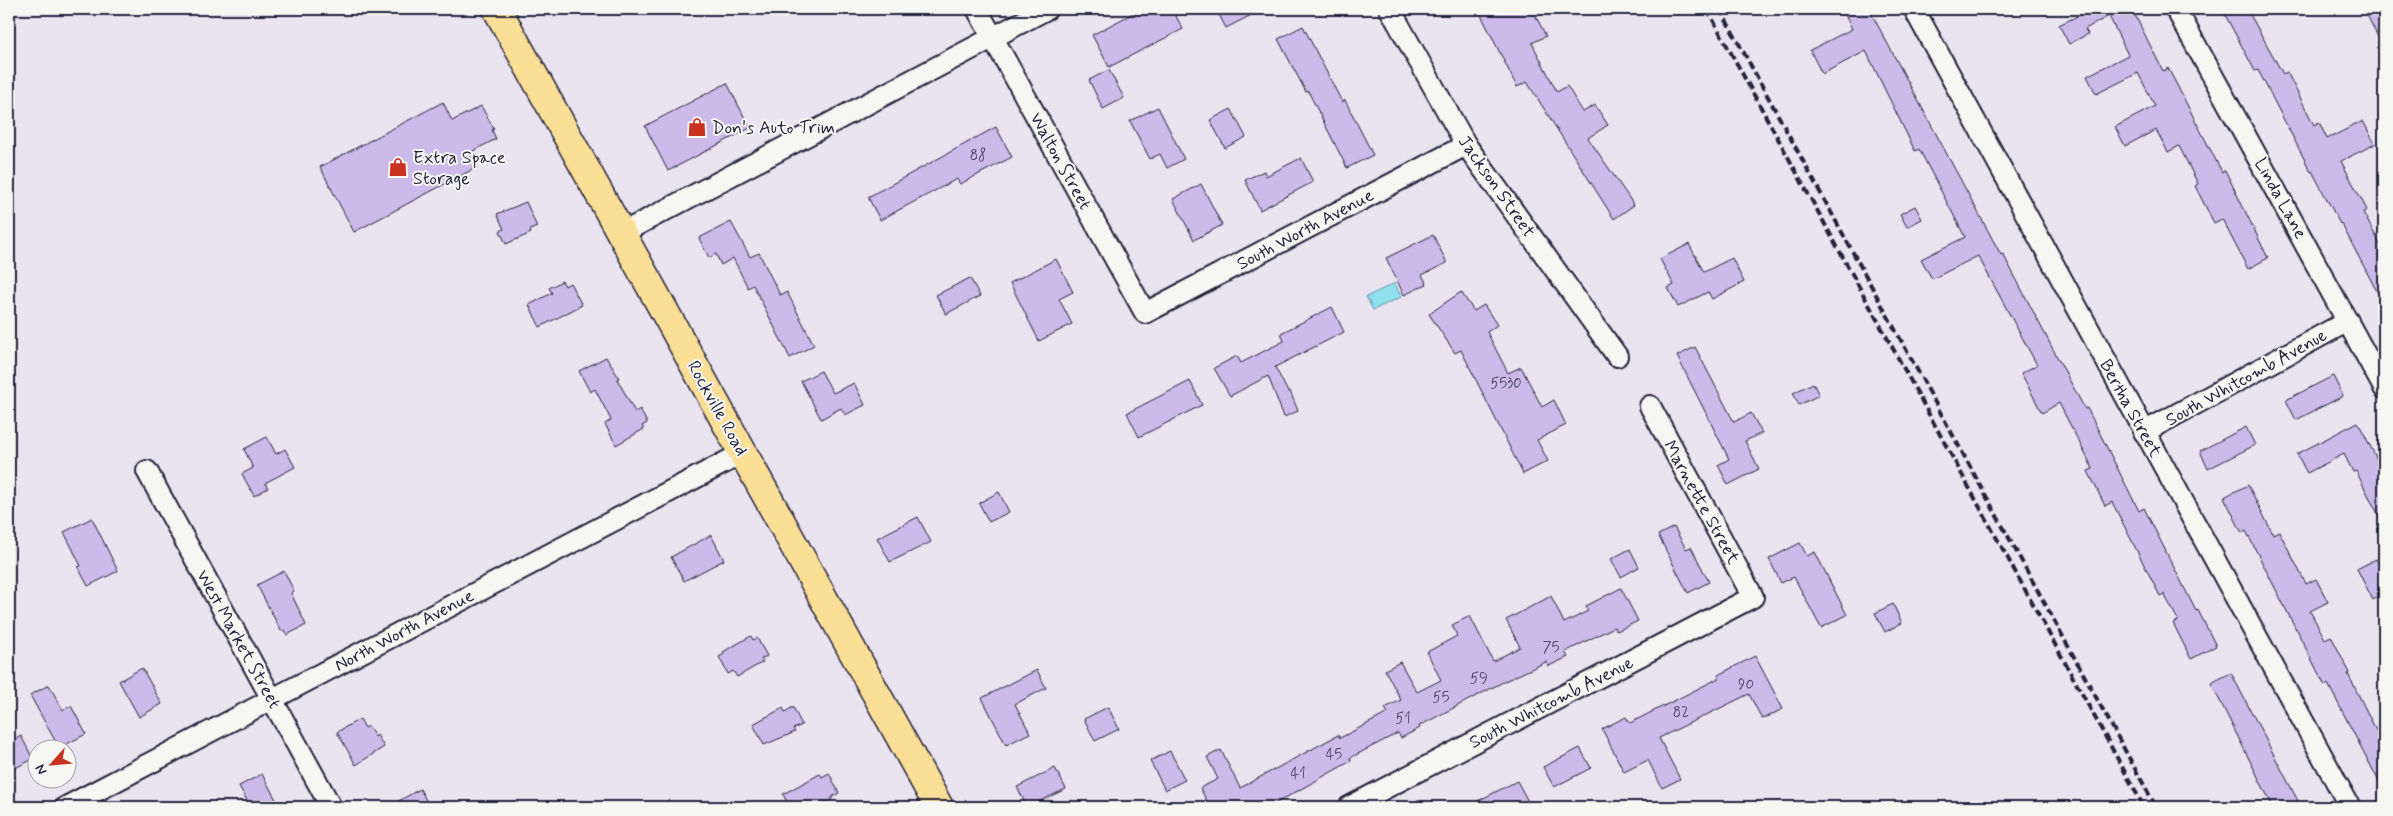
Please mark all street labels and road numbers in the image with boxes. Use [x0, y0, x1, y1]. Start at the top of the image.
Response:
street label: Walton Street [1024, 109, 1097, 215]
street label: Jackson Street [1452, 131, 1540, 242]
street label: Linda Lane [2248, 154, 2312, 243]
street label: South Worth Avenue [1233, 184, 1378, 276]
street label: South Whitcomb Avenue [2161, 323, 2332, 432]
street label: Bertha Street [2093, 355, 2167, 462]
street label: Rockville Road [681, 357, 753, 460]
street label: Marnette Street [1657, 436, 1745, 569]
street label: West Market Street [190, 566, 286, 713]
street label: North Worth Avenue [331, 584, 478, 678]
street label: South Whitcomb Avenue [1465, 651, 1638, 755]

